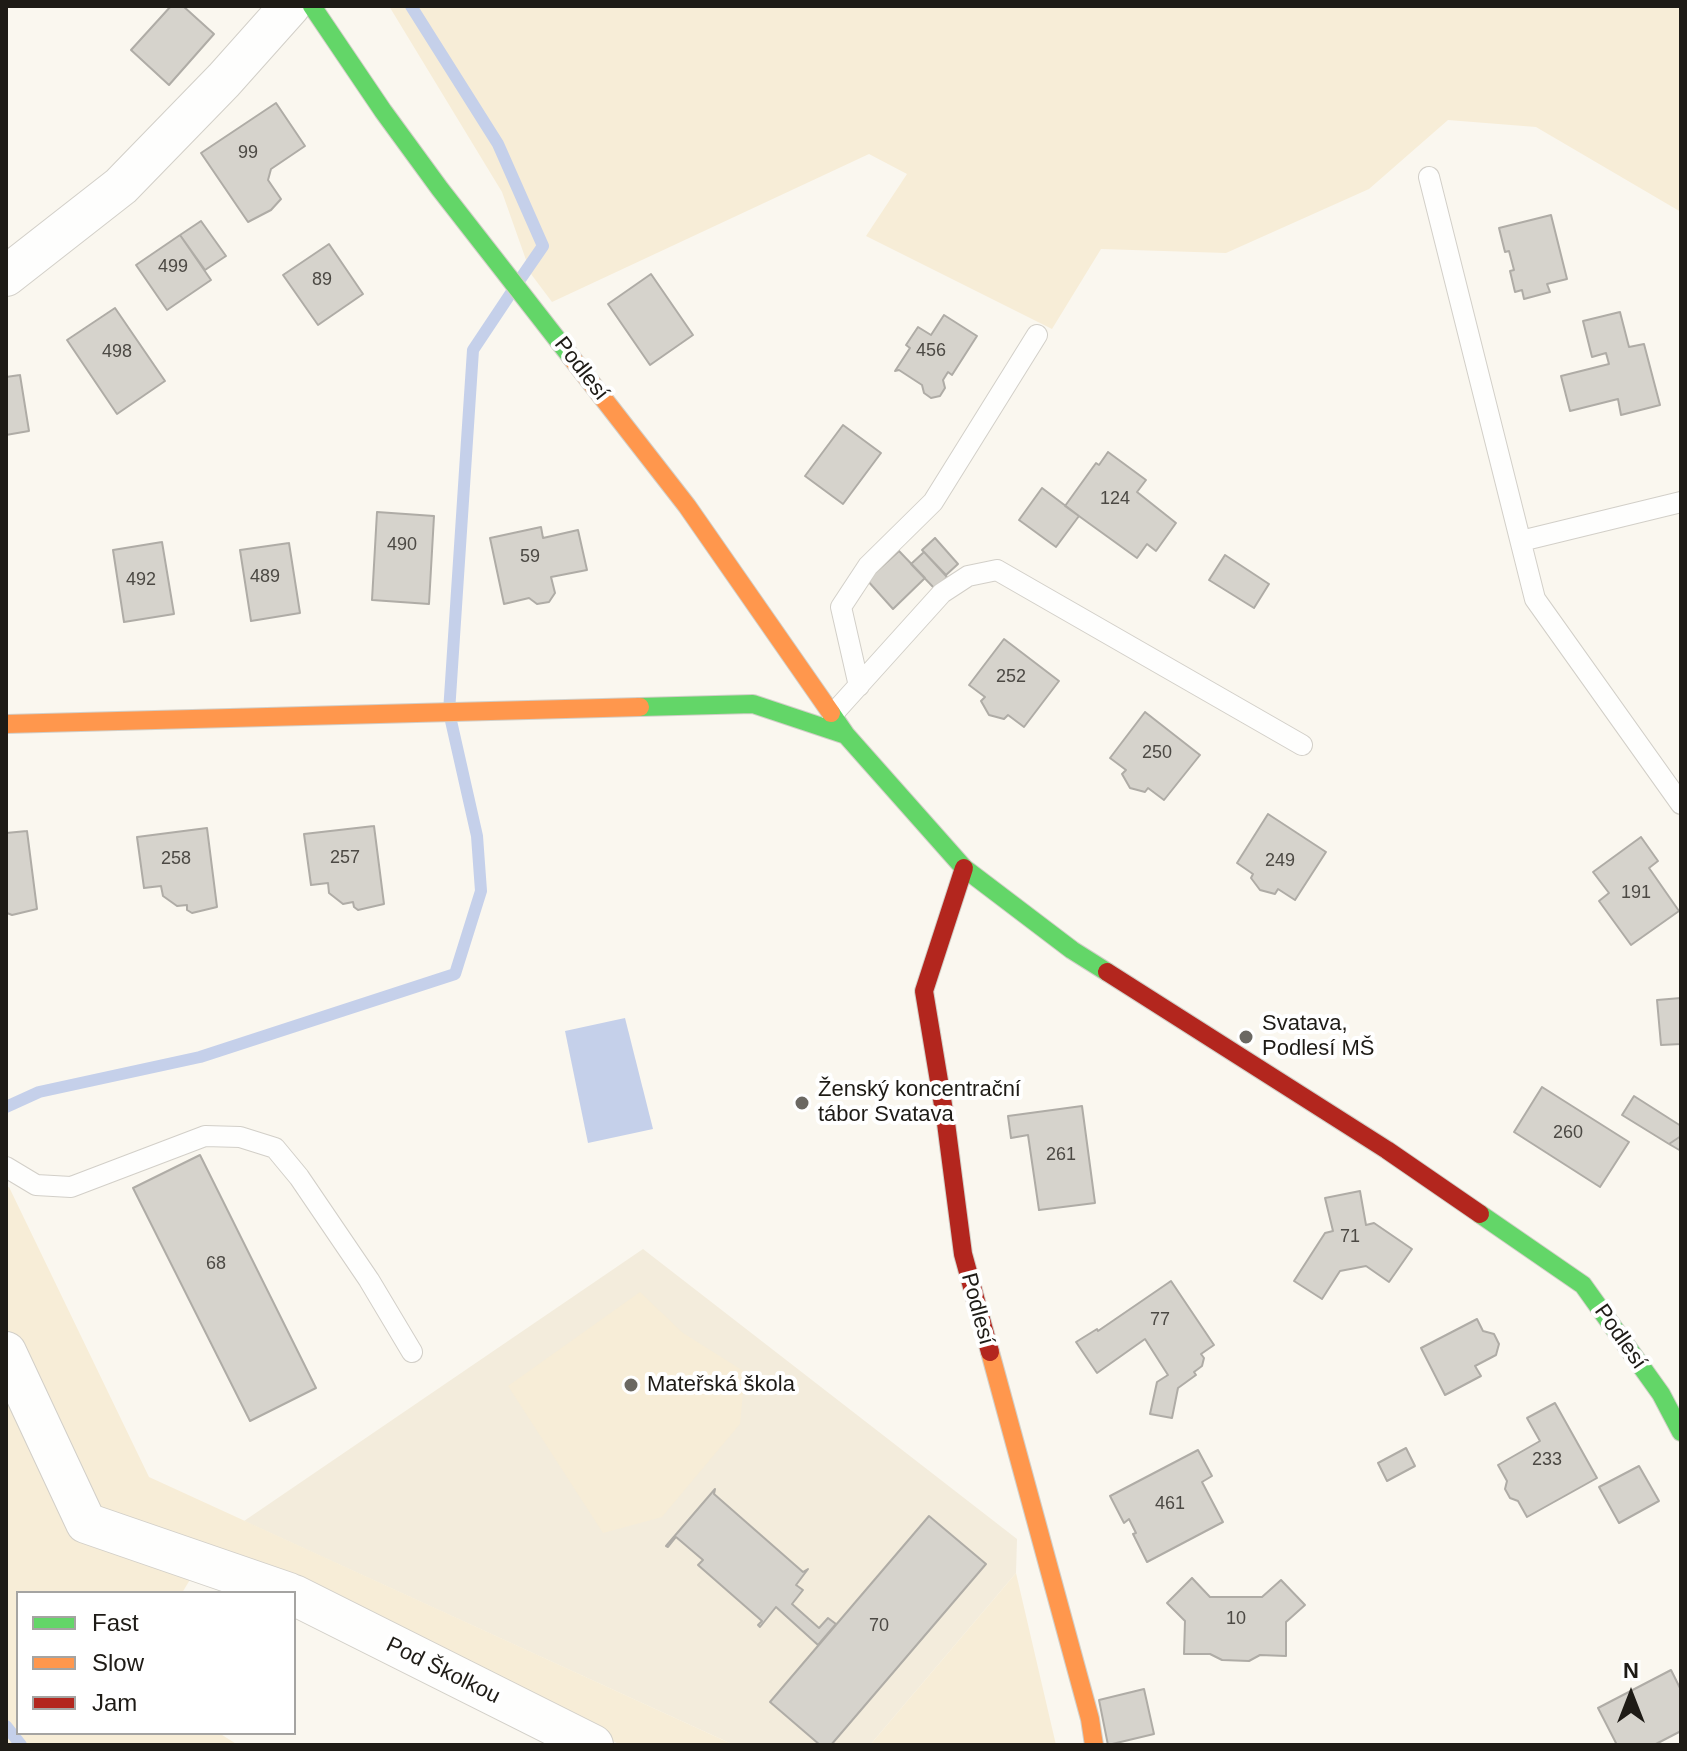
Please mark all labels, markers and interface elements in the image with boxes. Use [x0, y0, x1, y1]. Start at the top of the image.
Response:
house number: 99 [238, 142, 258, 164]
house number: 499 [158, 256, 188, 278]
house number: 89 [312, 269, 332, 291]
street label: Podlesí [548, 332, 614, 406]
house number: 456 [916, 340, 946, 362]
house number: 498 [102, 341, 132, 363]
house number: 124 [1100, 488, 1130, 510]
house number: 490 [387, 534, 417, 556]
house number: 59 [520, 546, 540, 568]
house number: 489 [250, 566, 280, 588]
house number: 492 [126, 569, 156, 591]
house number: 252 [996, 666, 1026, 688]
house number: 250 [1142, 742, 1172, 764]
house number: 257 [330, 847, 360, 869]
house number: 258 [161, 848, 191, 870]
house number: 249 [1265, 850, 1295, 872]
house number: 191 [1621, 882, 1651, 904]
place label: Svatava, Podlesí MŠ [1262, 1011, 1374, 1062]
marker: Svatava, Podlesí MŠ [1237, 1028, 1255, 1046]
place label: Ženský koncentrační tábor Svatava [818, 1077, 1021, 1128]
marker: Ženský koncentrační tábor Svatava [793, 1094, 811, 1112]
house number: 260 [1553, 1122, 1583, 1144]
house number: 261 [1046, 1144, 1076, 1166]
house number: 71 [1340, 1226, 1360, 1248]
house number: 68 [206, 1253, 226, 1275]
street label: Podlesí [955, 1270, 999, 1348]
street label: Podlesí [1588, 1299, 1652, 1375]
house number: 77 [1150, 1309, 1170, 1331]
place label: Mateřská škola [647, 1372, 795, 1398]
marker: Mateřská škola [622, 1376, 640, 1394]
house number: 233 [1532, 1449, 1562, 1471]
house number: 461 [1155, 1493, 1185, 1515]
legend [16, 1591, 296, 1735]
house number: 10 [1226, 1608, 1246, 1630]
text: Fast [92, 1609, 139, 1636]
house number: 70 [869, 1615, 889, 1637]
street label: Pod Školkou [382, 1632, 504, 1710]
text: Slow [92, 1649, 144, 1676]
north arrow [1591, 1655, 1671, 1735]
text: N [1623, 1658, 1639, 1683]
text: Jam [92, 1689, 137, 1716]

